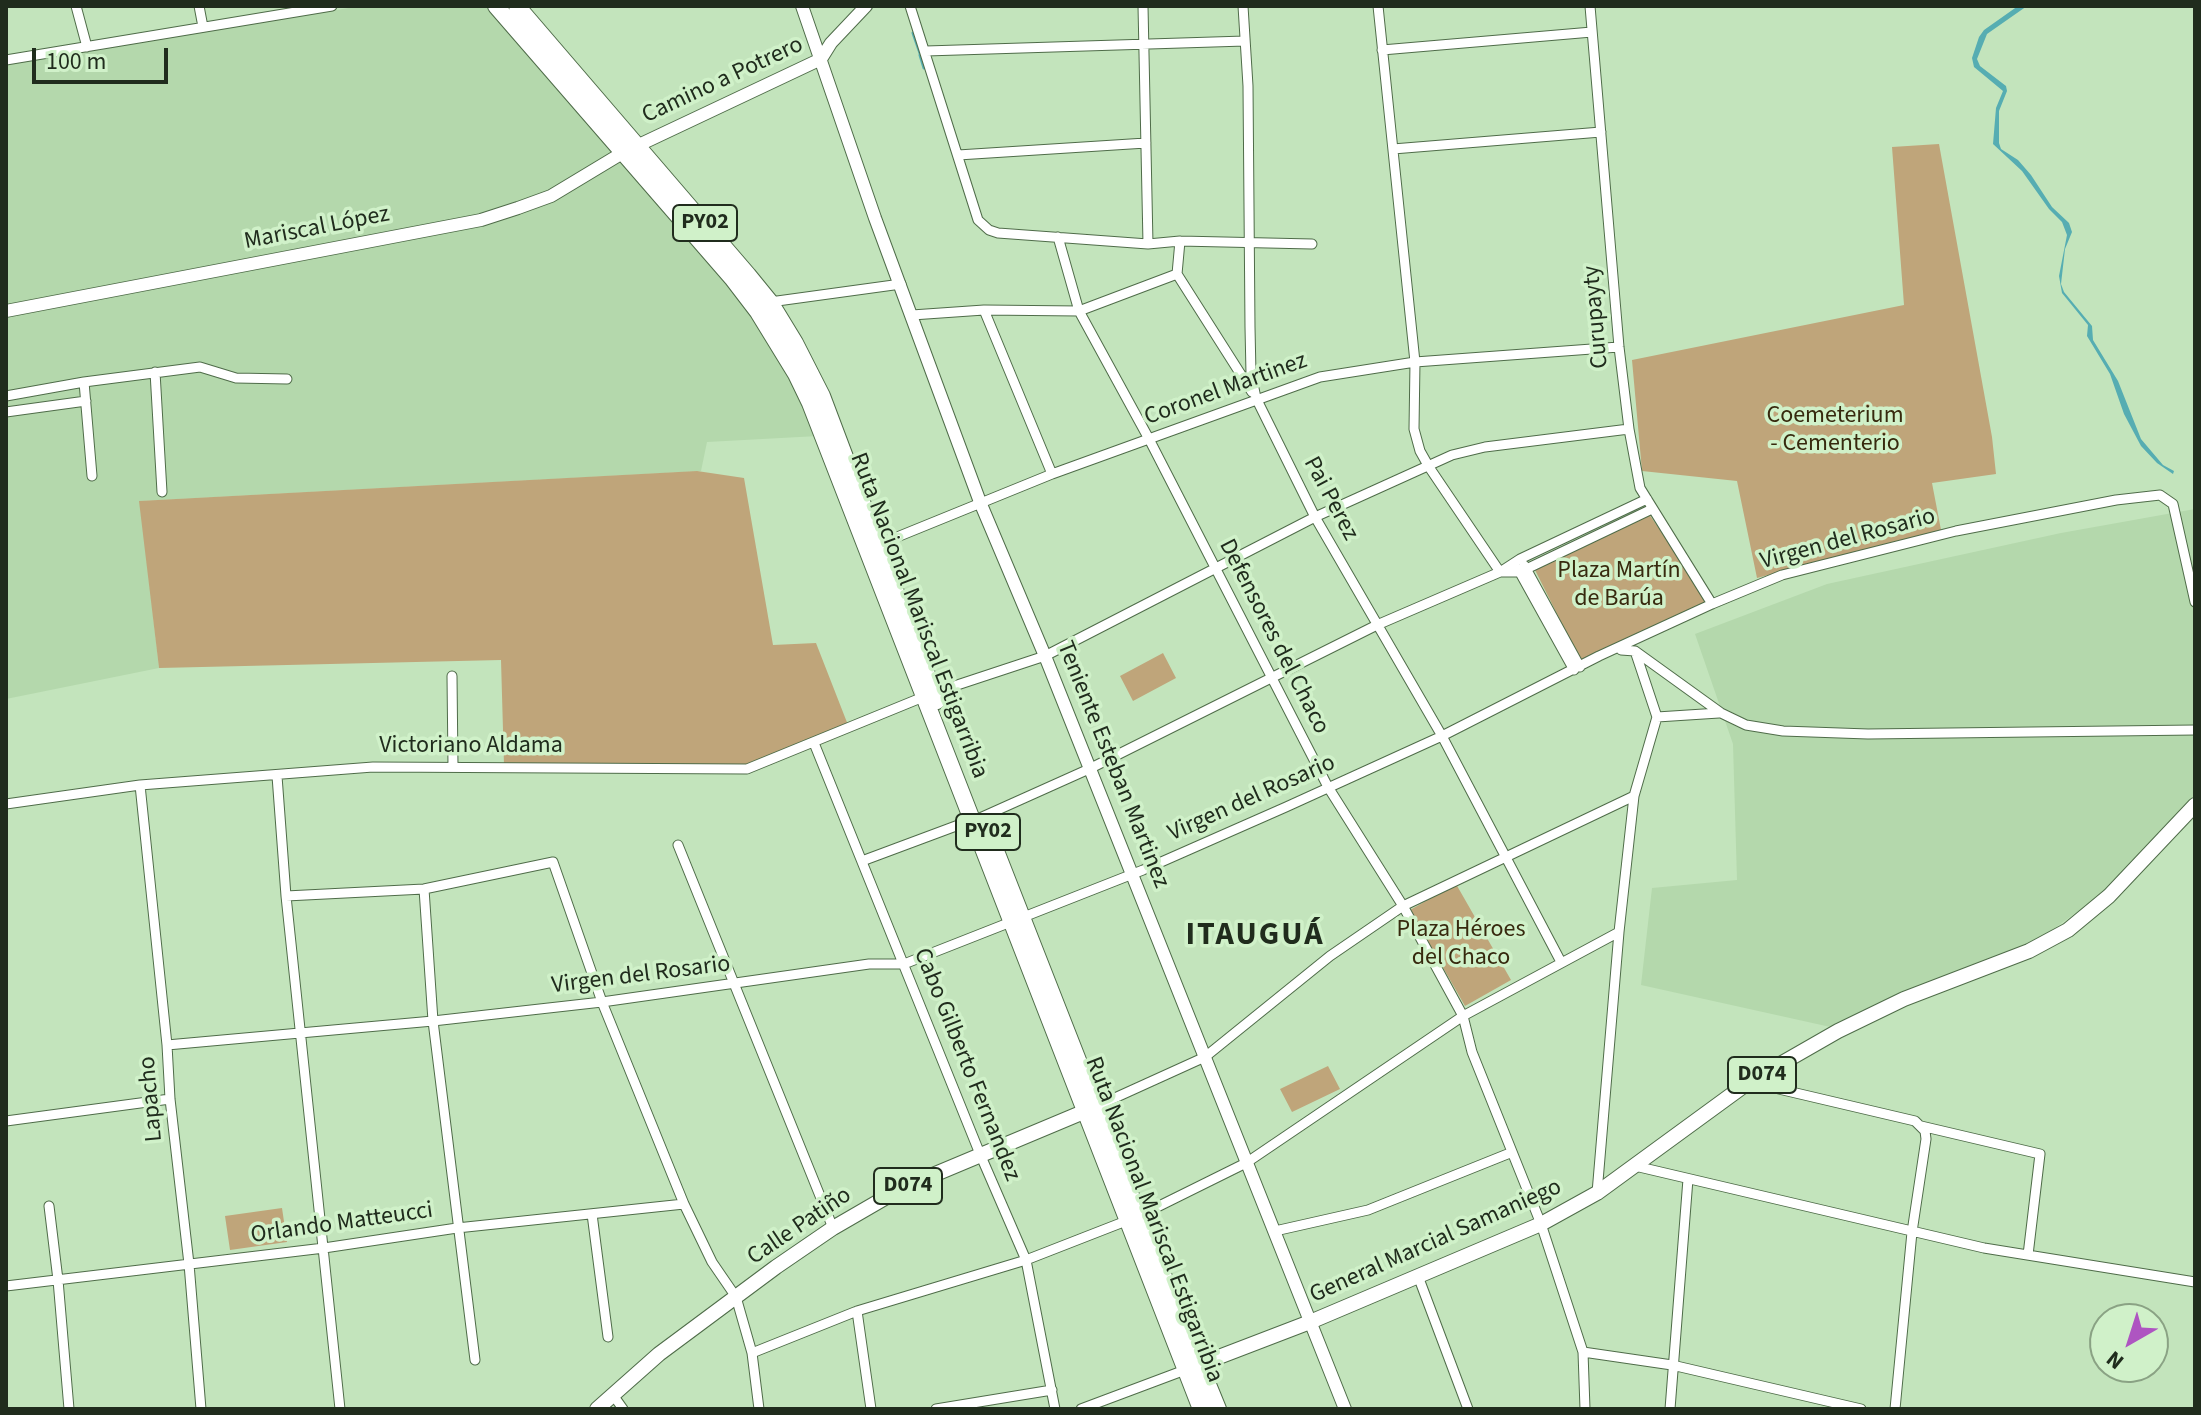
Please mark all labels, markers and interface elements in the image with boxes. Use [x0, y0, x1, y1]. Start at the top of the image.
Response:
street label: Camino a Potrero [638, 31, 808, 131]
scale bar [36, 32, 172, 82]
text: 100 m [46, 44, 106, 79]
street label: Mariscal López [242, 201, 392, 257]
road number: PY02 [673, 205, 737, 241]
street label: Curupayty [1578, 264, 1616, 370]
street label: Coronel Martinez [1141, 347, 1311, 433]
park label: Coemeterium - Cementerio [1766, 403, 1904, 459]
street label: Ruta Nacional Mariscal Estigarribia [843, 449, 993, 783]
street label: Pai Perez [1296, 452, 1364, 546]
street label: Virgen del Rosario [1757, 503, 1939, 577]
street label: Defensores del Chaco [1211, 535, 1335, 739]
park label: Plaza Martín de Barúa [1557, 558, 1681, 614]
street label: Teniente Esteban Martinez [1049, 637, 1175, 893]
street label: Victoriano Aldama [379, 733, 563, 761]
street label: Virgen del Rosario [1164, 749, 1340, 849]
road number: PY02 [956, 814, 1020, 850]
park label: Plaza Héroes del Chaco [1397, 917, 1525, 973]
district label: ITAUGUÁ [1185, 918, 1325, 956]
street label: Cabo Gilberto Fernandez [906, 944, 1026, 1186]
street label: Virgen del Rosario [550, 951, 732, 1001]
street label: Ruta Nacional Mariscal Estigarribia [1078, 1053, 1228, 1387]
street label: Lapacho [134, 1055, 170, 1143]
road number: D074 [1728, 1057, 1796, 1093]
road number: D074 [874, 1168, 942, 1204]
street label: General Marcial Samaniego [1306, 1173, 1566, 1311]
street label: Calle Patiño [743, 1182, 857, 1272]
street label: Orlando Matteucci [249, 1197, 435, 1251]
north arrow [2089, 1303, 2169, 1383]
text: N [2099, 1343, 2131, 1377]

